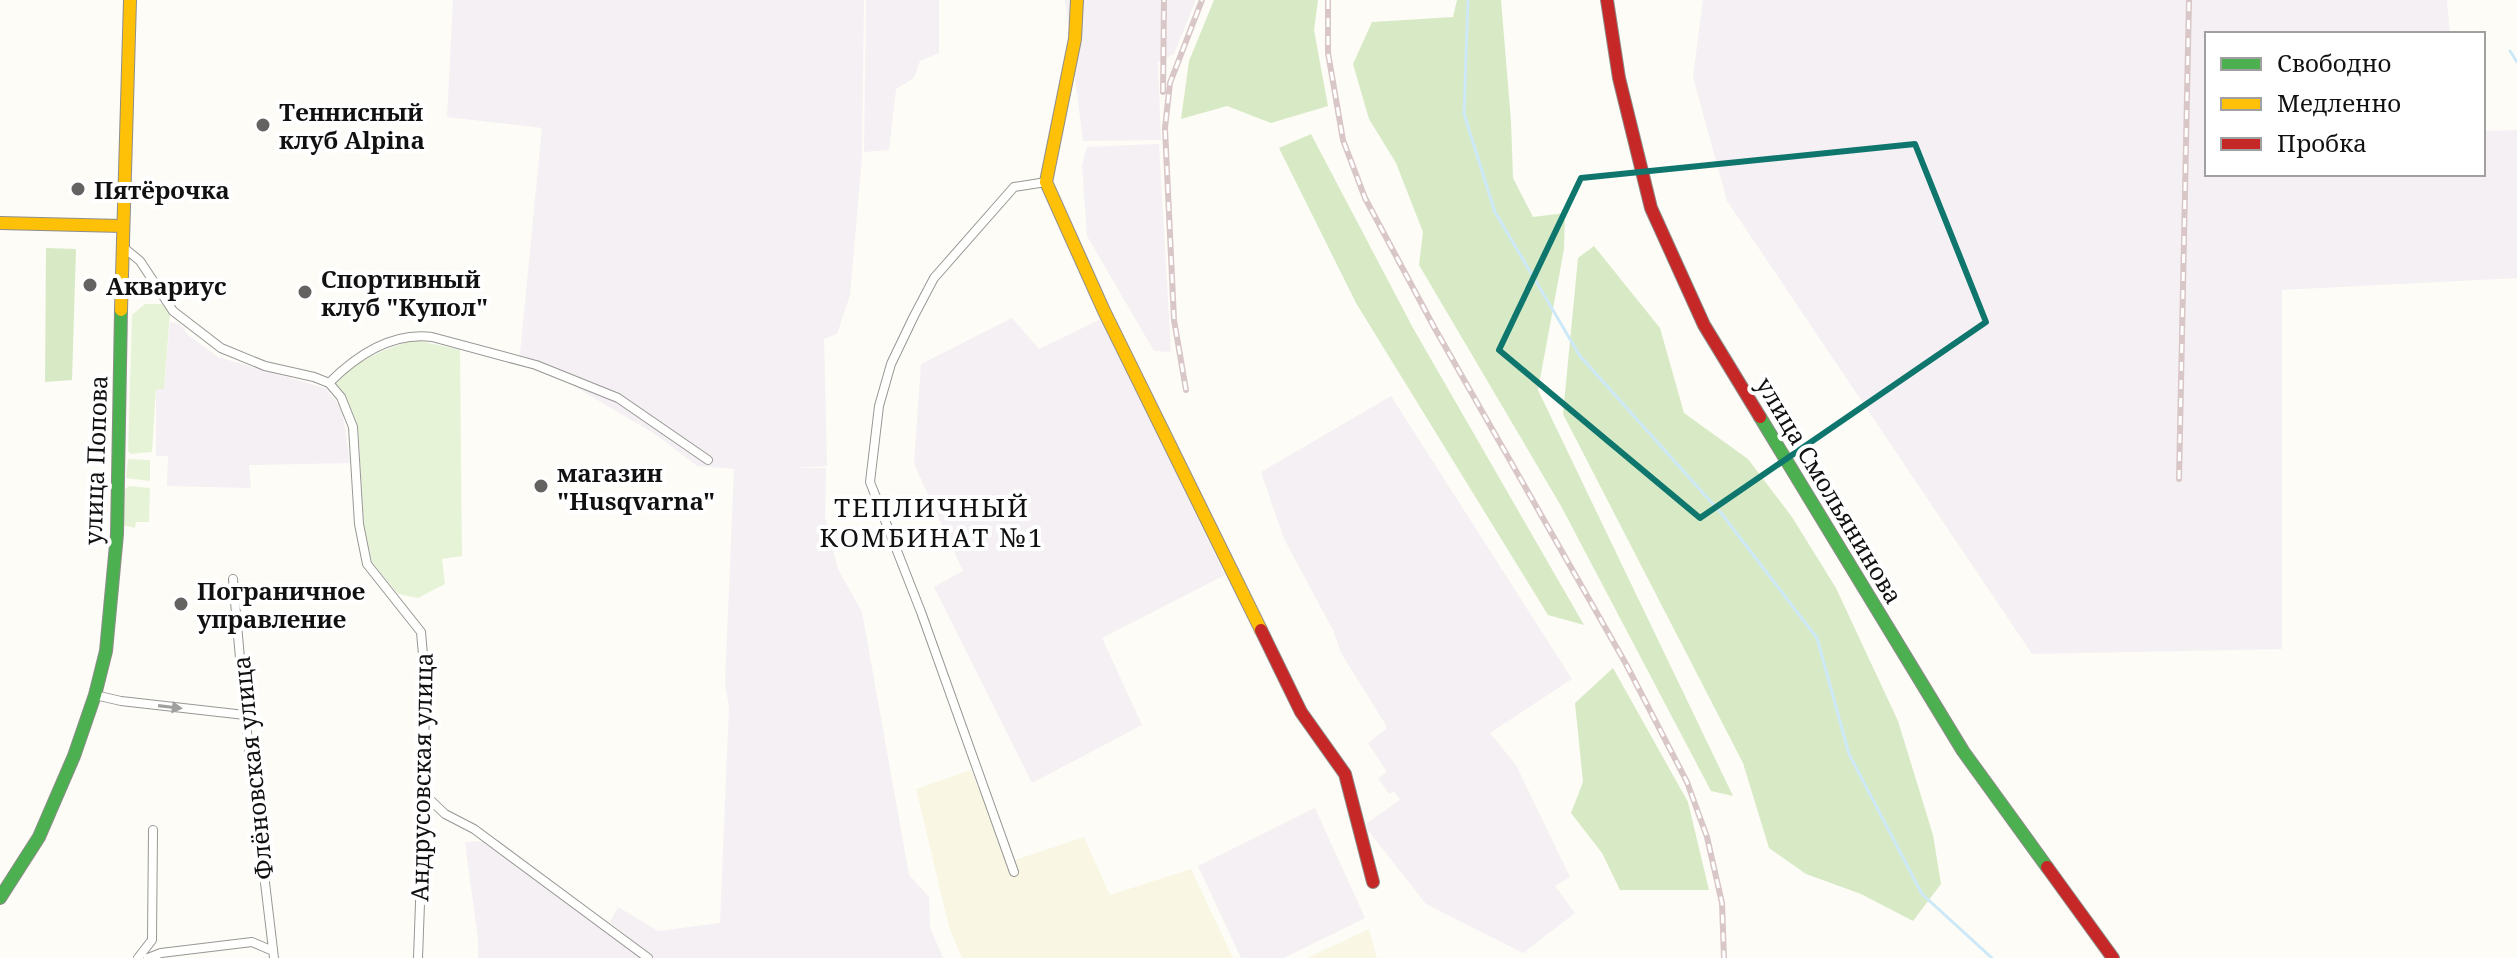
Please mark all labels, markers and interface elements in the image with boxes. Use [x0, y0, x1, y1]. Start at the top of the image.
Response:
legend [2205, 32, 2485, 176]
text: Свободно [2277, 46, 2391, 79]
text: Медленно [2277, 86, 2401, 119]
place label: Теннисный клуб Alpina [279, 95, 425, 156]
marker: Теннисный клуб Alpina [254, 116, 272, 134]
text: Пробка [2277, 126, 2367, 159]
place label: Пятёрочка [94, 173, 230, 206]
marker: Пятёрочка [69, 180, 87, 198]
place label: Спортивный клуб "Купол" [321, 262, 488, 323]
place label: Аквариус [106, 269, 226, 302]
marker: Аквариус [81, 276, 99, 294]
marker: Спортивный клуб "Купол" [296, 283, 314, 301]
street label: улица Смольянинова [1749, 370, 1911, 610]
street label: улица Попова [76, 375, 114, 545]
place label: магазин "Husqvarna" [557, 456, 715, 517]
marker: магазин "Husqvarna" [532, 477, 550, 495]
district label: ТЕПЛИЧНЫЙ КОМБИНАТ №1 [820, 489, 1044, 555]
place label: Пограничное управление [197, 574, 365, 635]
marker: Пограничное управление [172, 595, 190, 613]
street label: Андрусовская улица [402, 652, 440, 902]
street label: Флёновская улица [224, 654, 280, 882]
one-way arrow [157, 700, 182, 713]

